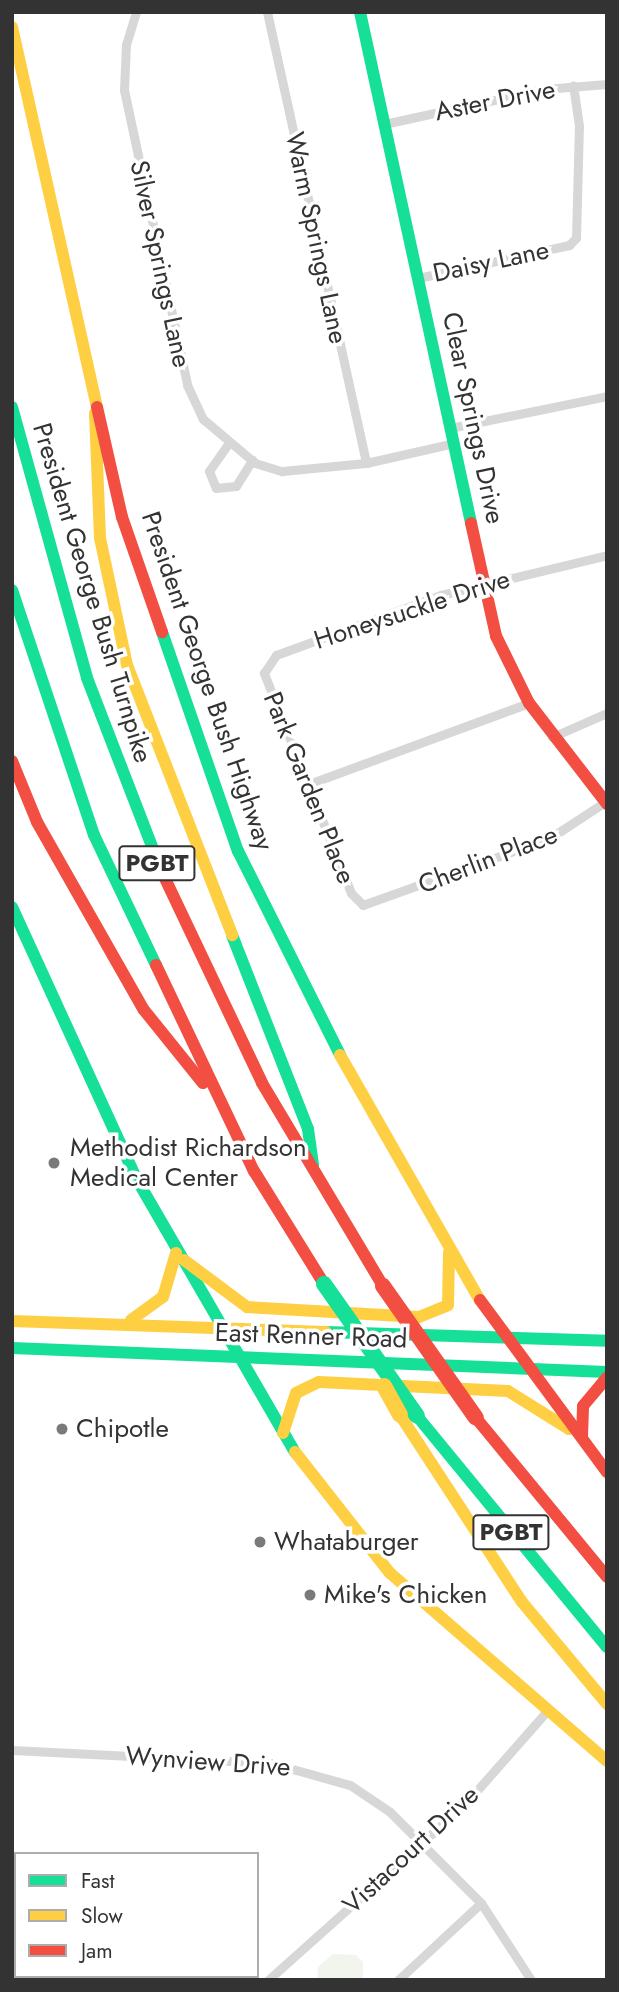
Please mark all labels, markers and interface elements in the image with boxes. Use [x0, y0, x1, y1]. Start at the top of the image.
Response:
street label: Aster Drive [432, 74, 558, 128]
street label: Warm Springs Lane [278, 129, 354, 347]
street label: Silver Springs Lane [123, 158, 197, 370]
street label: Daisy Lane [430, 234, 552, 290]
street label: Clear Springs Drive [435, 309, 511, 527]
street label: President George Bush Turnpike [25, 419, 159, 767]
street label: President George Bush Highway [134, 507, 280, 855]
street label: Honeysuckle Drive [310, 564, 514, 656]
street label: Park Garden Place [256, 688, 362, 888]
street label: Cherlin Place [414, 819, 562, 901]
road number: PGBT [117, 842, 197, 884]
place label: Methodist Richardson Medical Center [70, 1132, 307, 1194]
marker: Methodist Richardson Medical Center [44, 1153, 64, 1173]
street label: East Renner Road [214, 1317, 408, 1355]
place label: Chipotle [76, 1413, 169, 1445]
marker: Chipotle [54, 1421, 70, 1437]
road number: PGBT [471, 1512, 551, 1552]
place label: Whataburger [274, 1526, 419, 1558]
marker: Whataburger [252, 1534, 268, 1550]
place label: Mike's Chicken [324, 1579, 487, 1611]
marker: Mike's Chicken [302, 1587, 318, 1603]
street label: Wynview Drive [125, 1741, 291, 1783]
street label: Vistacourt Drive [337, 1779, 485, 1921]
legend [14, 1852, 259, 1978]
text: Fast [81, 1866, 114, 1896]
text: Slow [81, 1901, 123, 1931]
text: Jam [81, 1936, 113, 1966]

